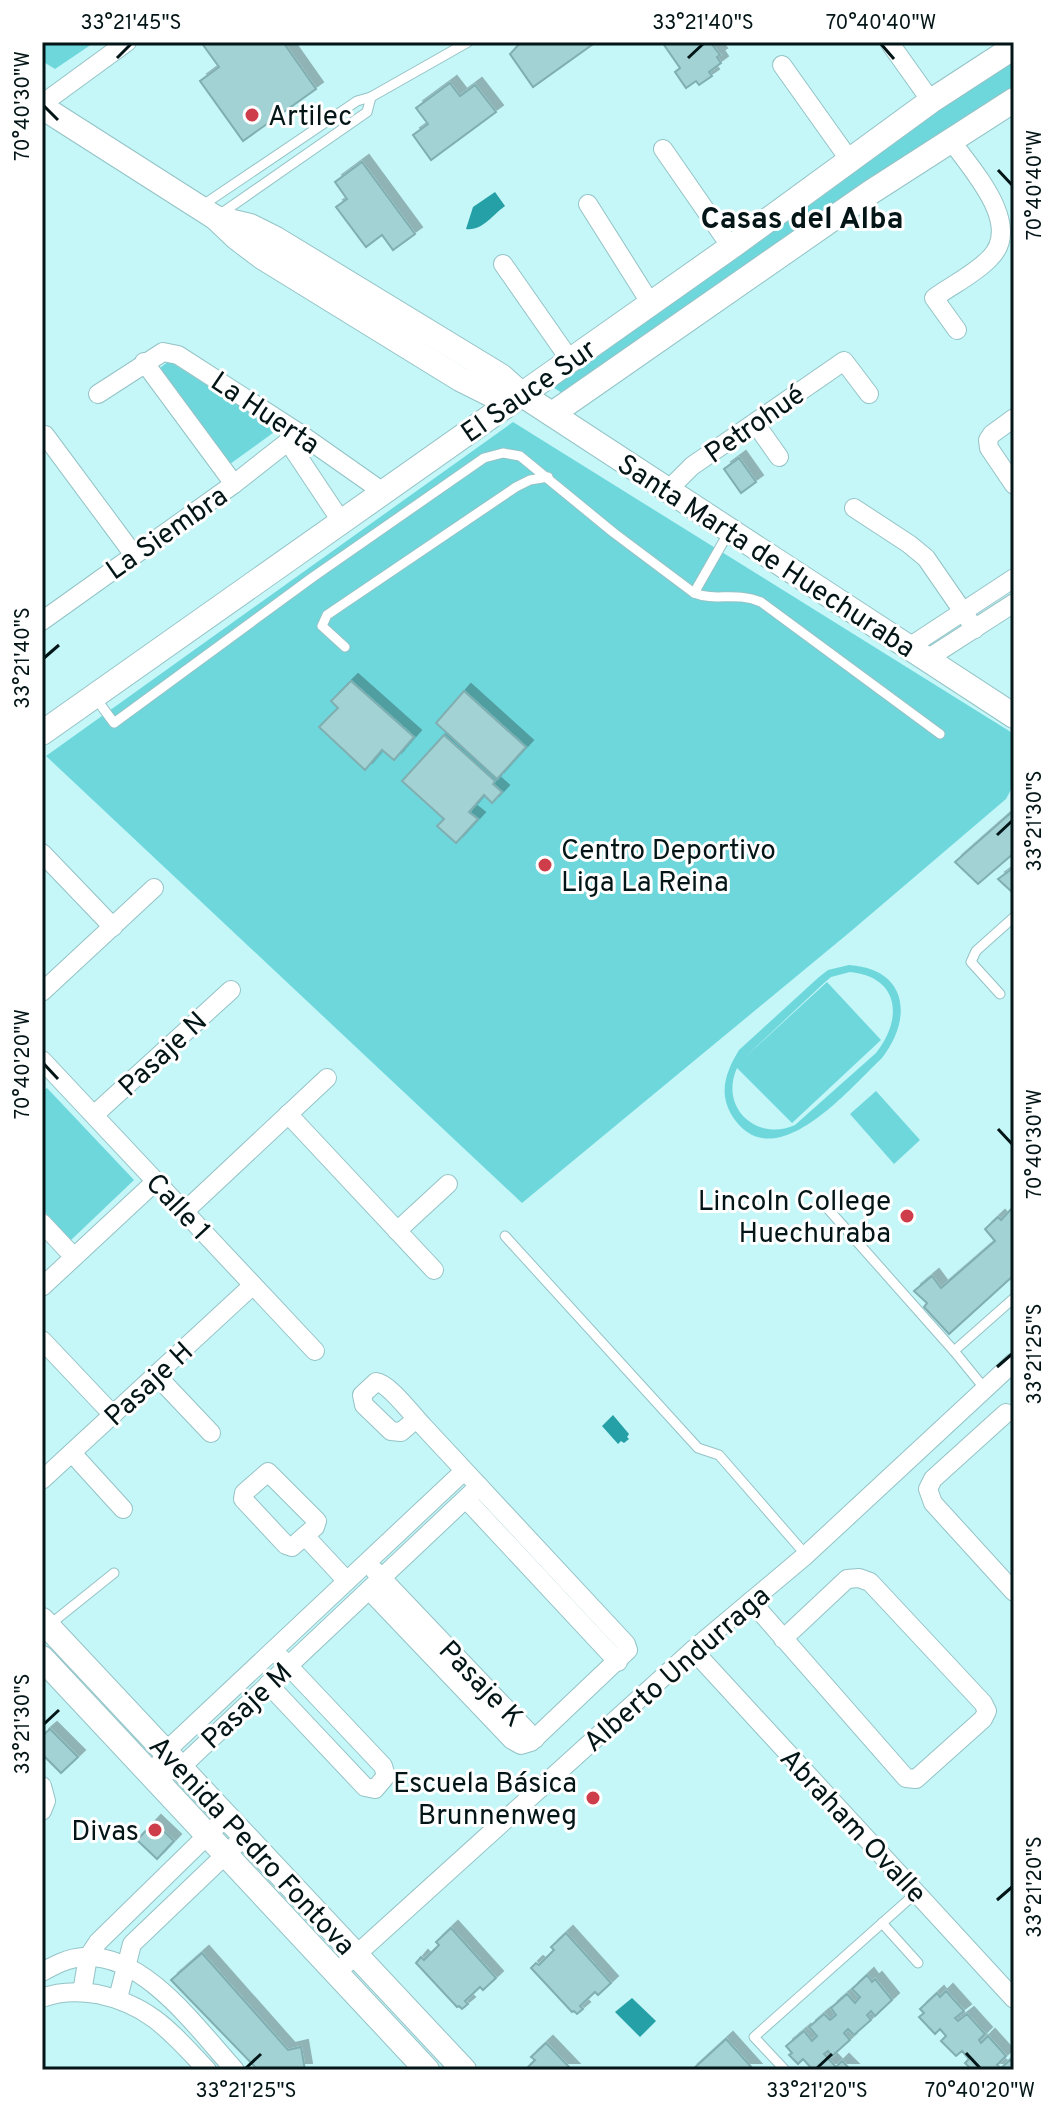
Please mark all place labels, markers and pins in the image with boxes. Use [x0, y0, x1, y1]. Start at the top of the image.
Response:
place label: Artilec [268, 100, 352, 136]
marker: Artilec [243, 106, 261, 124]
place label: Centro Deportivo Liga La Reina [561, 834, 776, 902]
marker: Centro Deportivo Liga La Reina [536, 856, 554, 874]
place label: Lincoln College Huechuraba [698, 1185, 891, 1253]
marker: Lincoln College Huechuraba [898, 1207, 916, 1225]
place label: Escuela Básica Brunnenweg [393, 1767, 577, 1835]
marker: Escuela Básica Brunnenweg [584, 1789, 602, 1807]
place label: Divas [71, 1815, 139, 1851]
marker: Divas [146, 1821, 164, 1839]

